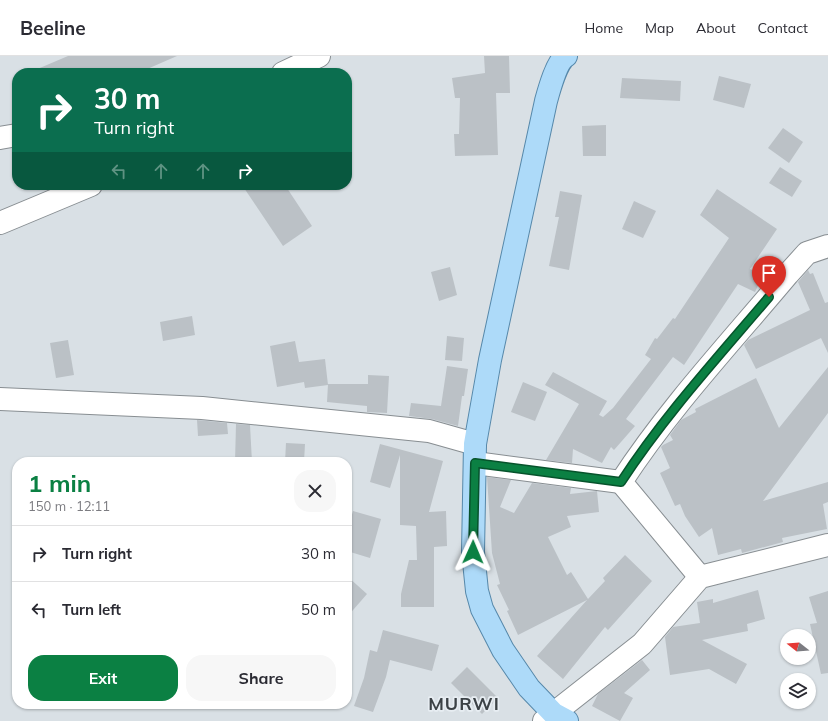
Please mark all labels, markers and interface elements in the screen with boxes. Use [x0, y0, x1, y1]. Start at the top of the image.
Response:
text: Beeline [20, 16, 86, 40]
text: Home [584, 19, 623, 37]
text: Map [645, 19, 674, 37]
text: About [696, 19, 736, 37]
text: Contact [758, 19, 808, 37]
text: 30 m [94, 81, 160, 116]
icon: right [28, 84, 80, 136]
text: Turn right [94, 116, 174, 139]
icon: left [108, 160, 130, 182]
icon: ahead [150, 160, 172, 182]
icon: ahead [192, 160, 214, 182]
icon: right [234, 160, 256, 182]
pin [752, 256, 786, 297]
icon: arrive [758, 262, 780, 284]
text: 1 min [28, 468, 91, 498]
button: close [294, 470, 336, 512]
text: 150 m · 12:11 [28, 498, 110, 514]
position arrow [452, 531, 494, 573]
icon: right [28, 543, 50, 565]
text: Turn right [62, 544, 132, 563]
text: 30 m [301, 544, 336, 563]
icon: left [28, 599, 50, 621]
text: Turn left [62, 600, 121, 619]
text: 50 m [301, 600, 336, 619]
north arrow [780, 629, 816, 665]
map controls [780, 629, 816, 709]
button: Exit [28, 655, 178, 701]
button: Share [186, 655, 336, 701]
button: layers [780, 673, 816, 709]
district label: MURWI [428, 692, 500, 715]

